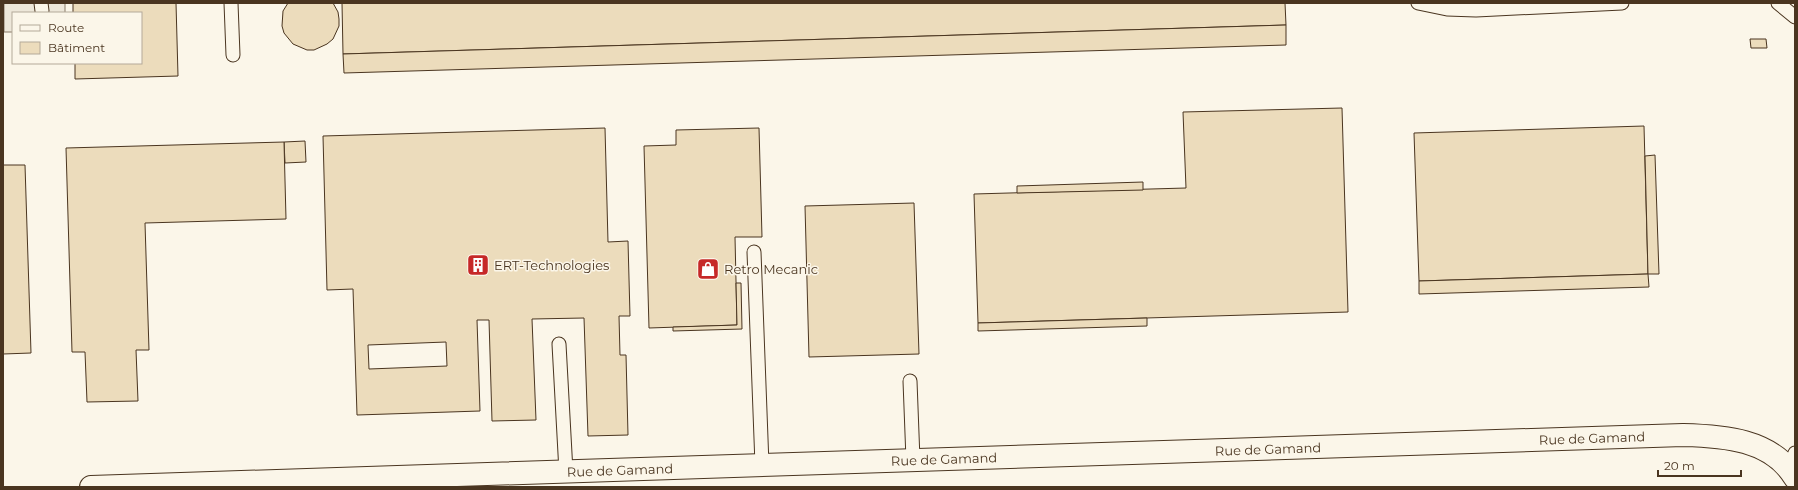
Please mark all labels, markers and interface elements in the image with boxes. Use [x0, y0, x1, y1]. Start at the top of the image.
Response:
legend [12, 12, 142, 64]
text: Route [48, 20, 84, 35]
text: Bâtiment [48, 40, 105, 55]
building icon: ERT-Technologies [465, 252, 491, 278]
shop icon: Retro Mecanic [695, 256, 721, 282]
place label: ERT-Technologies [494, 257, 609, 273]
place label: Retro Mecanic [724, 261, 818, 277]
street label: Rue de Gamand [1539, 428, 1645, 448]
street label: Rue de Gamand [1215, 439, 1321, 459]
street label: Rue de Gamand [891, 449, 997, 469]
scale bar [1658, 452, 1741, 478]
text: 20 m [1664, 458, 1695, 473]
street label: Rue de Gamand [567, 460, 673, 480]

